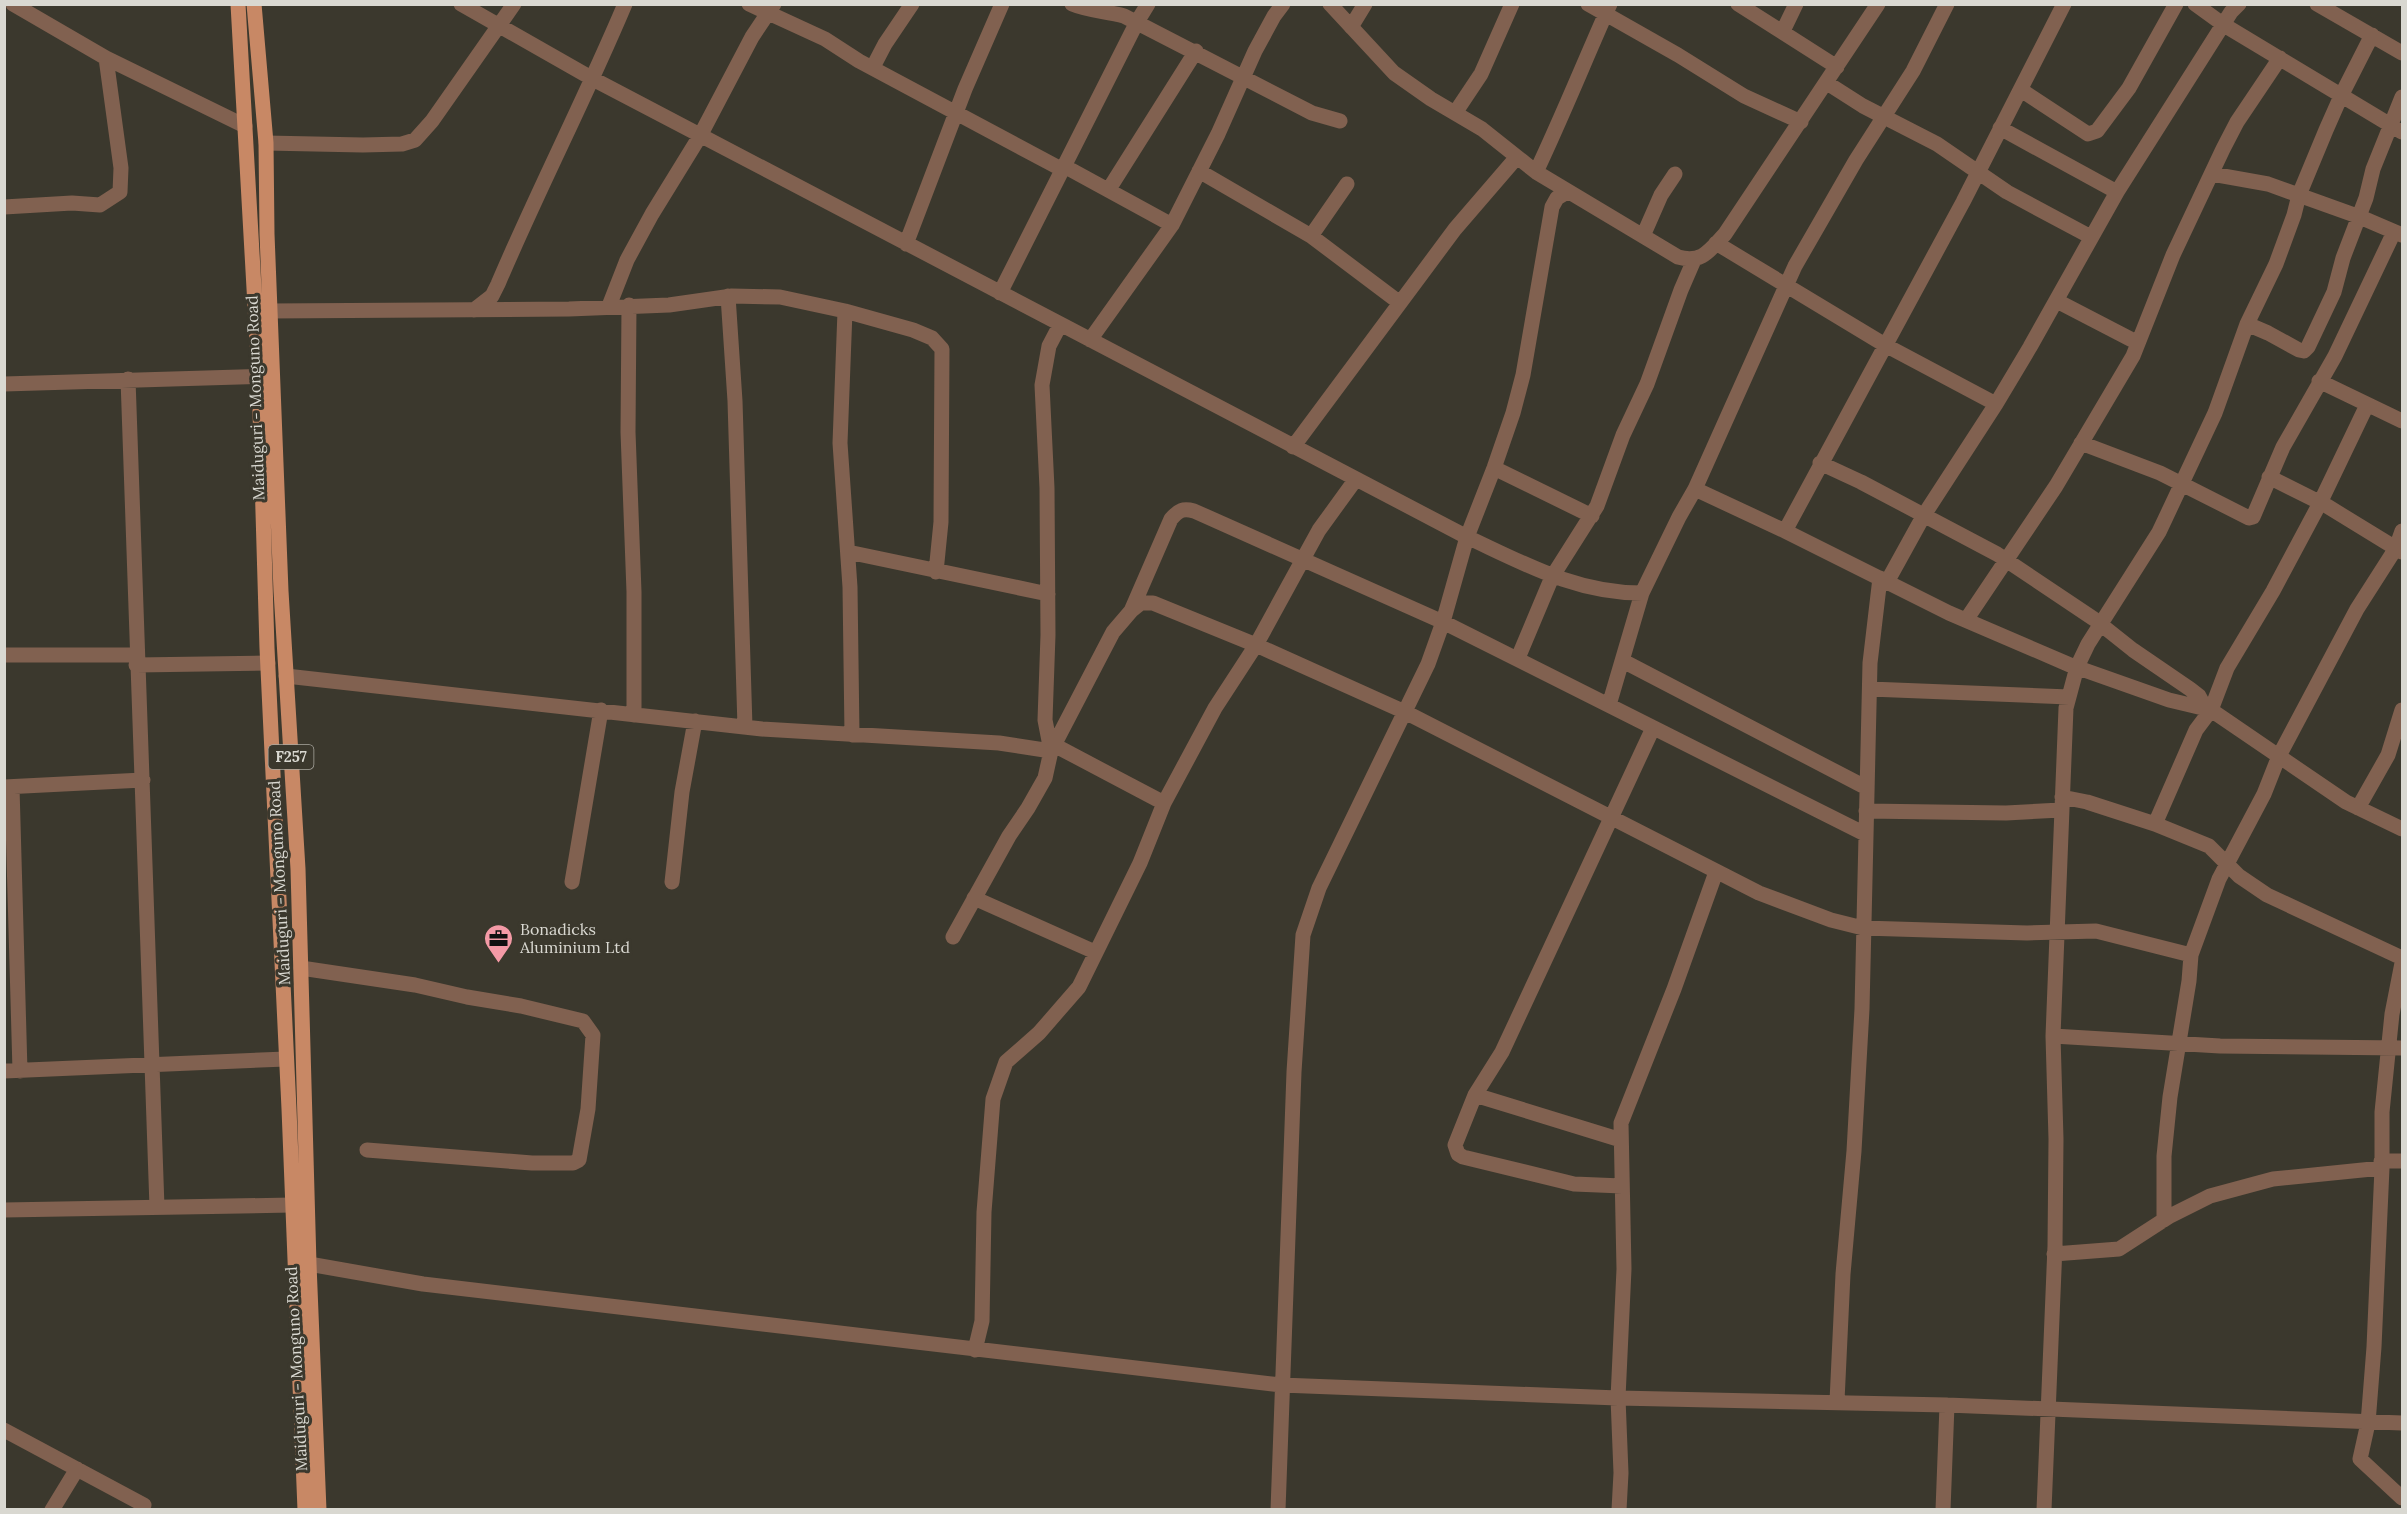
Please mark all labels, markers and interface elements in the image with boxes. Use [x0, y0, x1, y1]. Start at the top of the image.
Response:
street label: Maiduguri - Monguno Road [241, 295, 269, 501]
road number: F257 [268, 745, 314, 769]
street label: Maiduguri - Monguno Road [264, 780, 294, 986]
place label: Bonadicks Aluminium Ltd [519, 919, 630, 957]
office icon: Bonadicks Aluminium Ltd [483, 922, 515, 964]
street label: Maiduguri - Monguno Road [281, 1266, 311, 1472]

